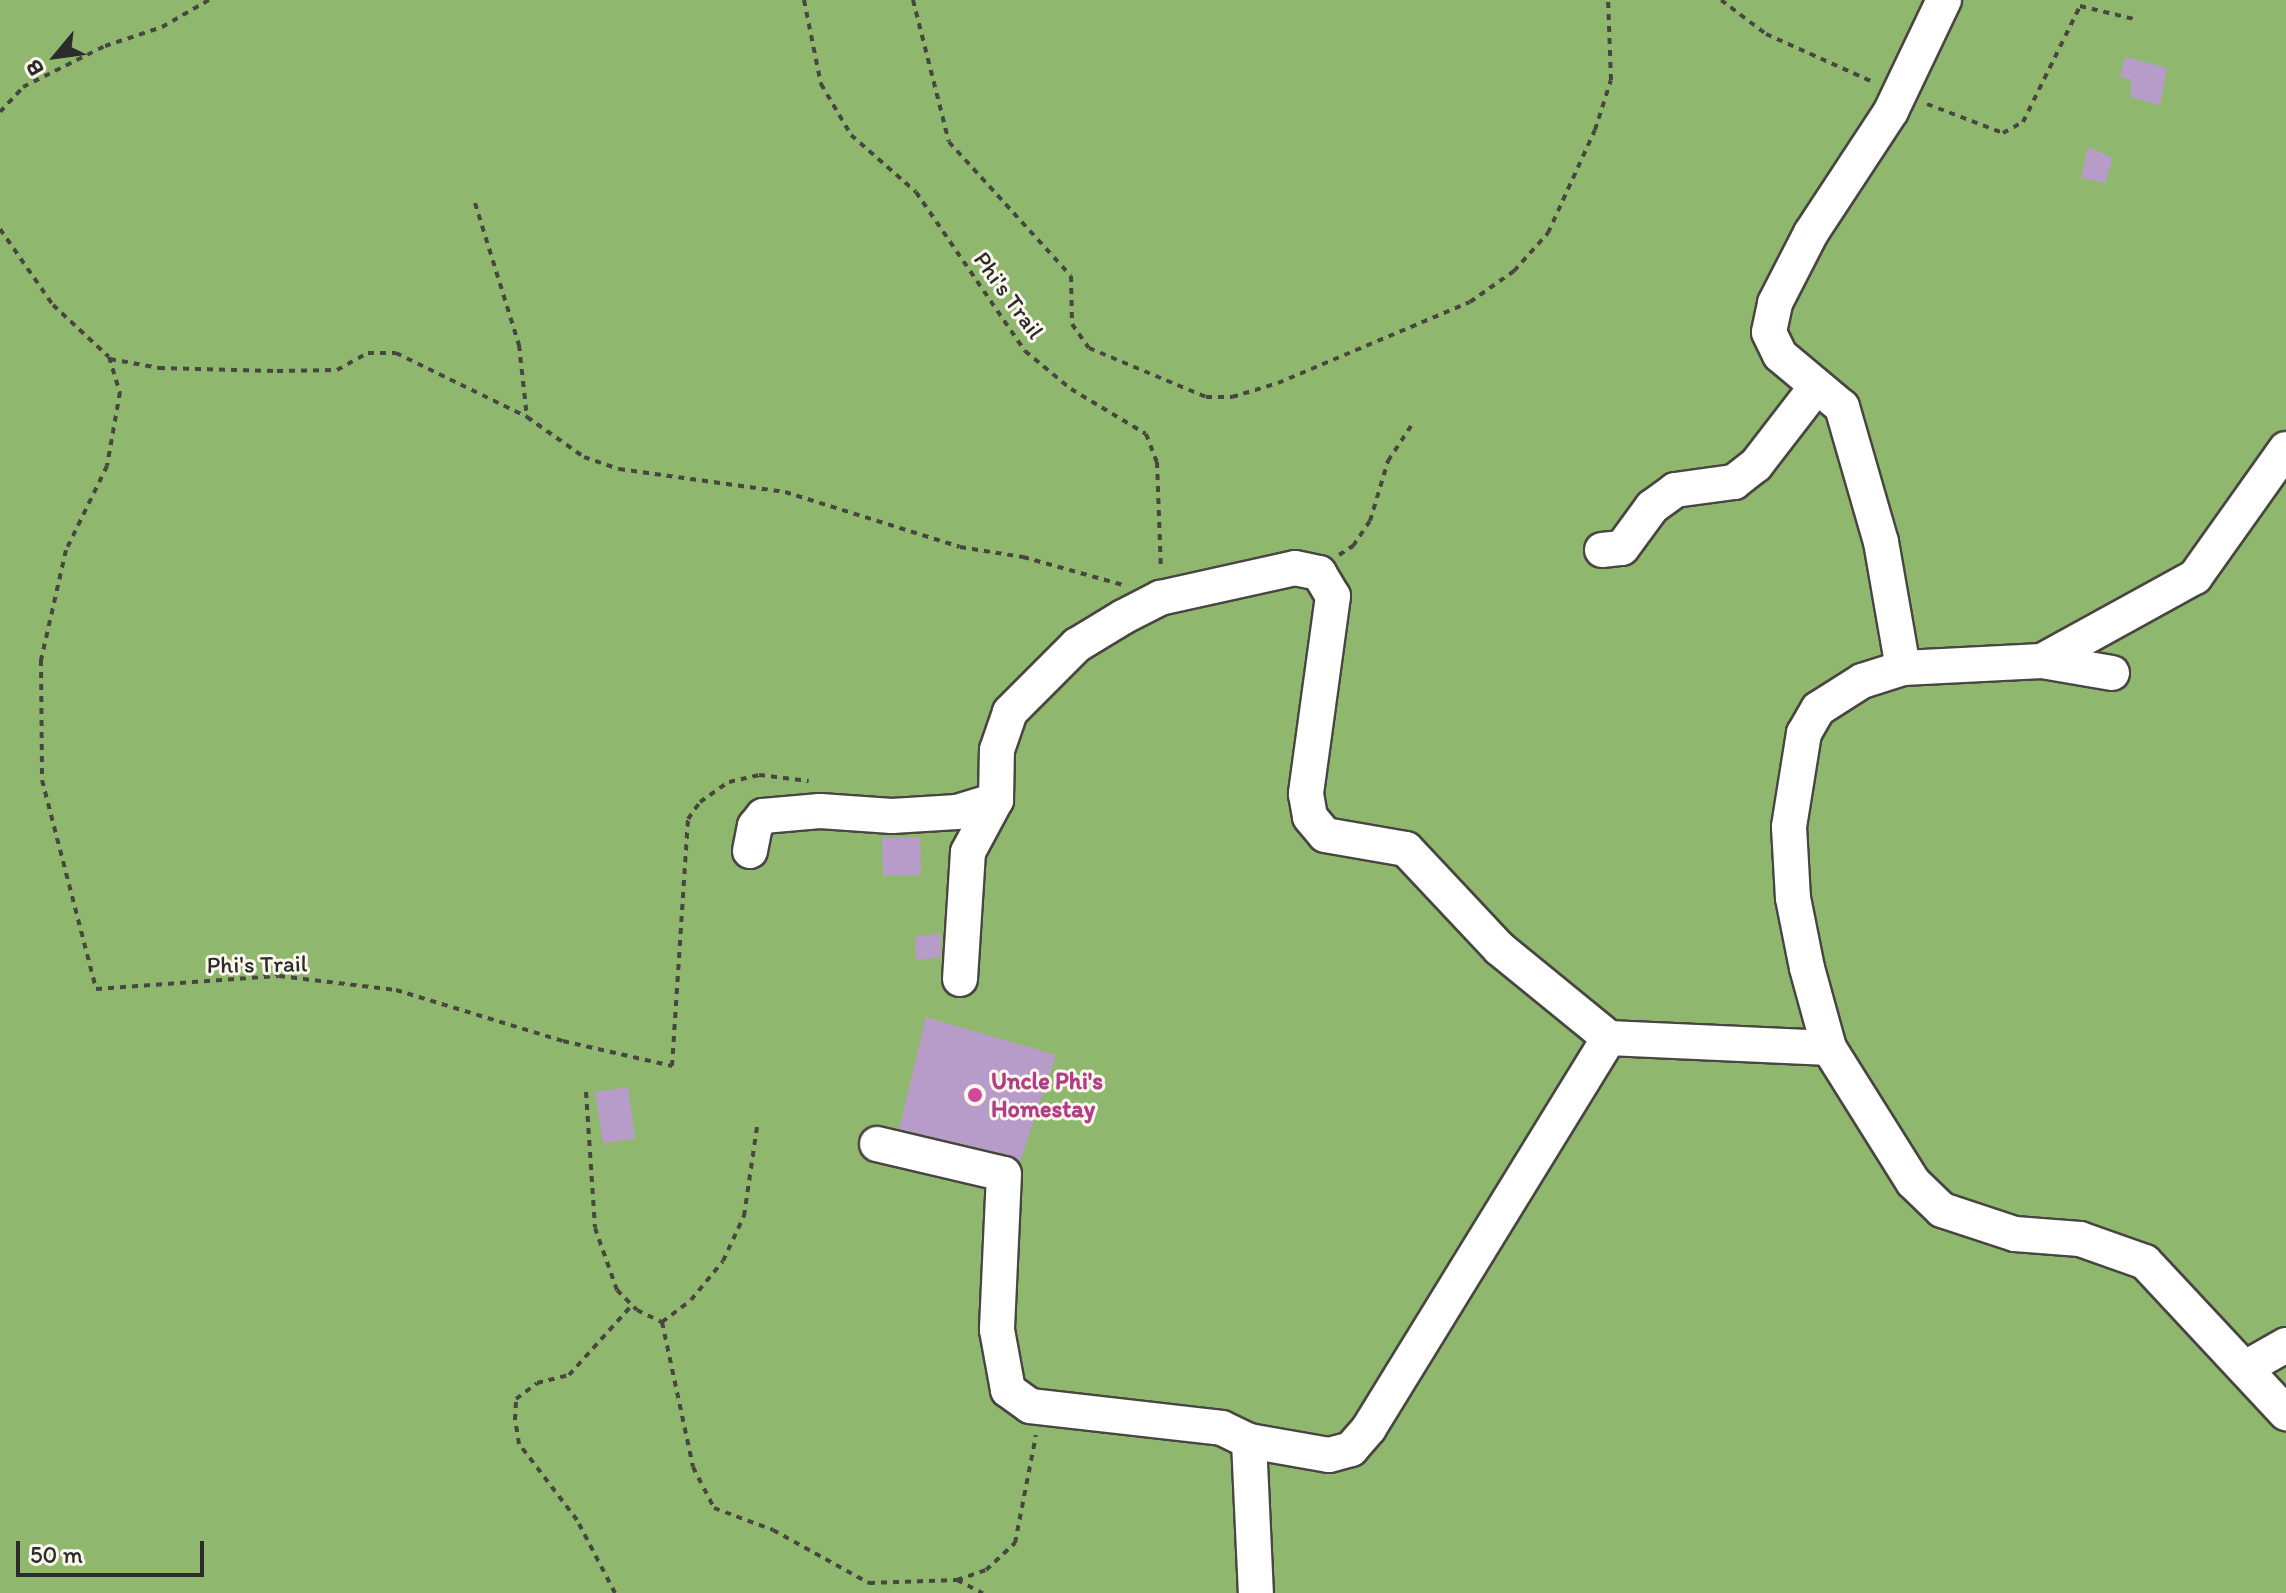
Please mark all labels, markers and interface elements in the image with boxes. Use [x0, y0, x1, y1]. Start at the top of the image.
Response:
north arrow [16, 16, 96, 96]
text: B [19, 55, 50, 81]
street label: Phi's Trail [968, 246, 1050, 344]
street label: Phi's Trail [207, 949, 307, 979]
place label: Uncle Phi's Homestay [991, 1067, 1103, 1123]
marker: Uncle Phi's Homestay [966, 1086, 984, 1104]
scale bar [20, 1525, 208, 1575]
text: 50 m [30, 1540, 83, 1569]

